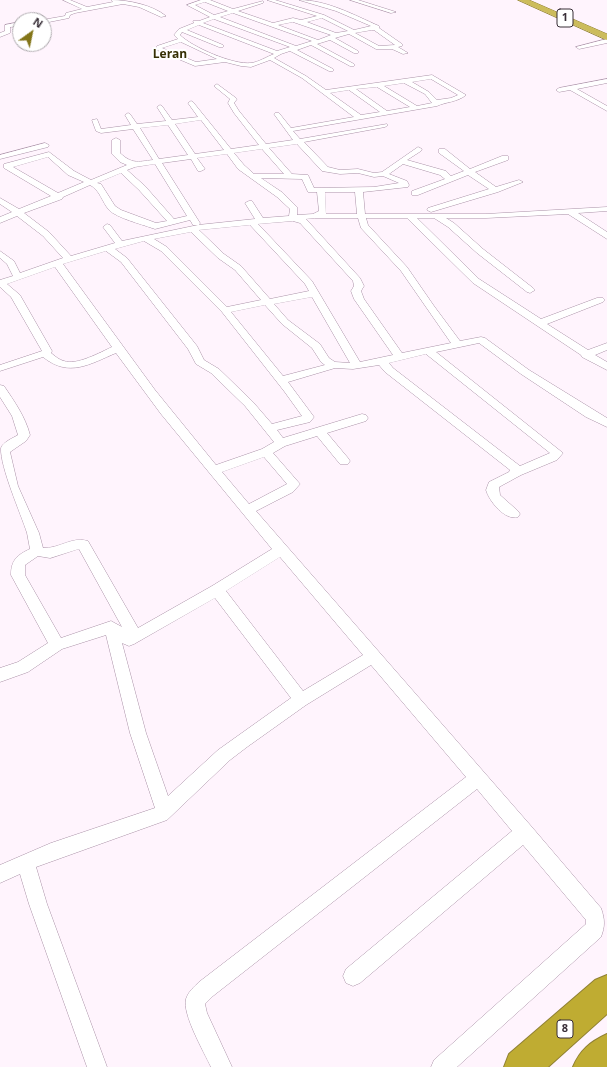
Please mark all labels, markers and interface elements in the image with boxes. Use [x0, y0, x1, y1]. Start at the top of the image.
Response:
road number: 1 [557, 9, 573, 27]
north arrow [12, 12, 52, 52]
text: N [30, 14, 46, 31]
district label: Leran [153, 48, 187, 62]
road number: 8 [557, 1020, 573, 1038]

